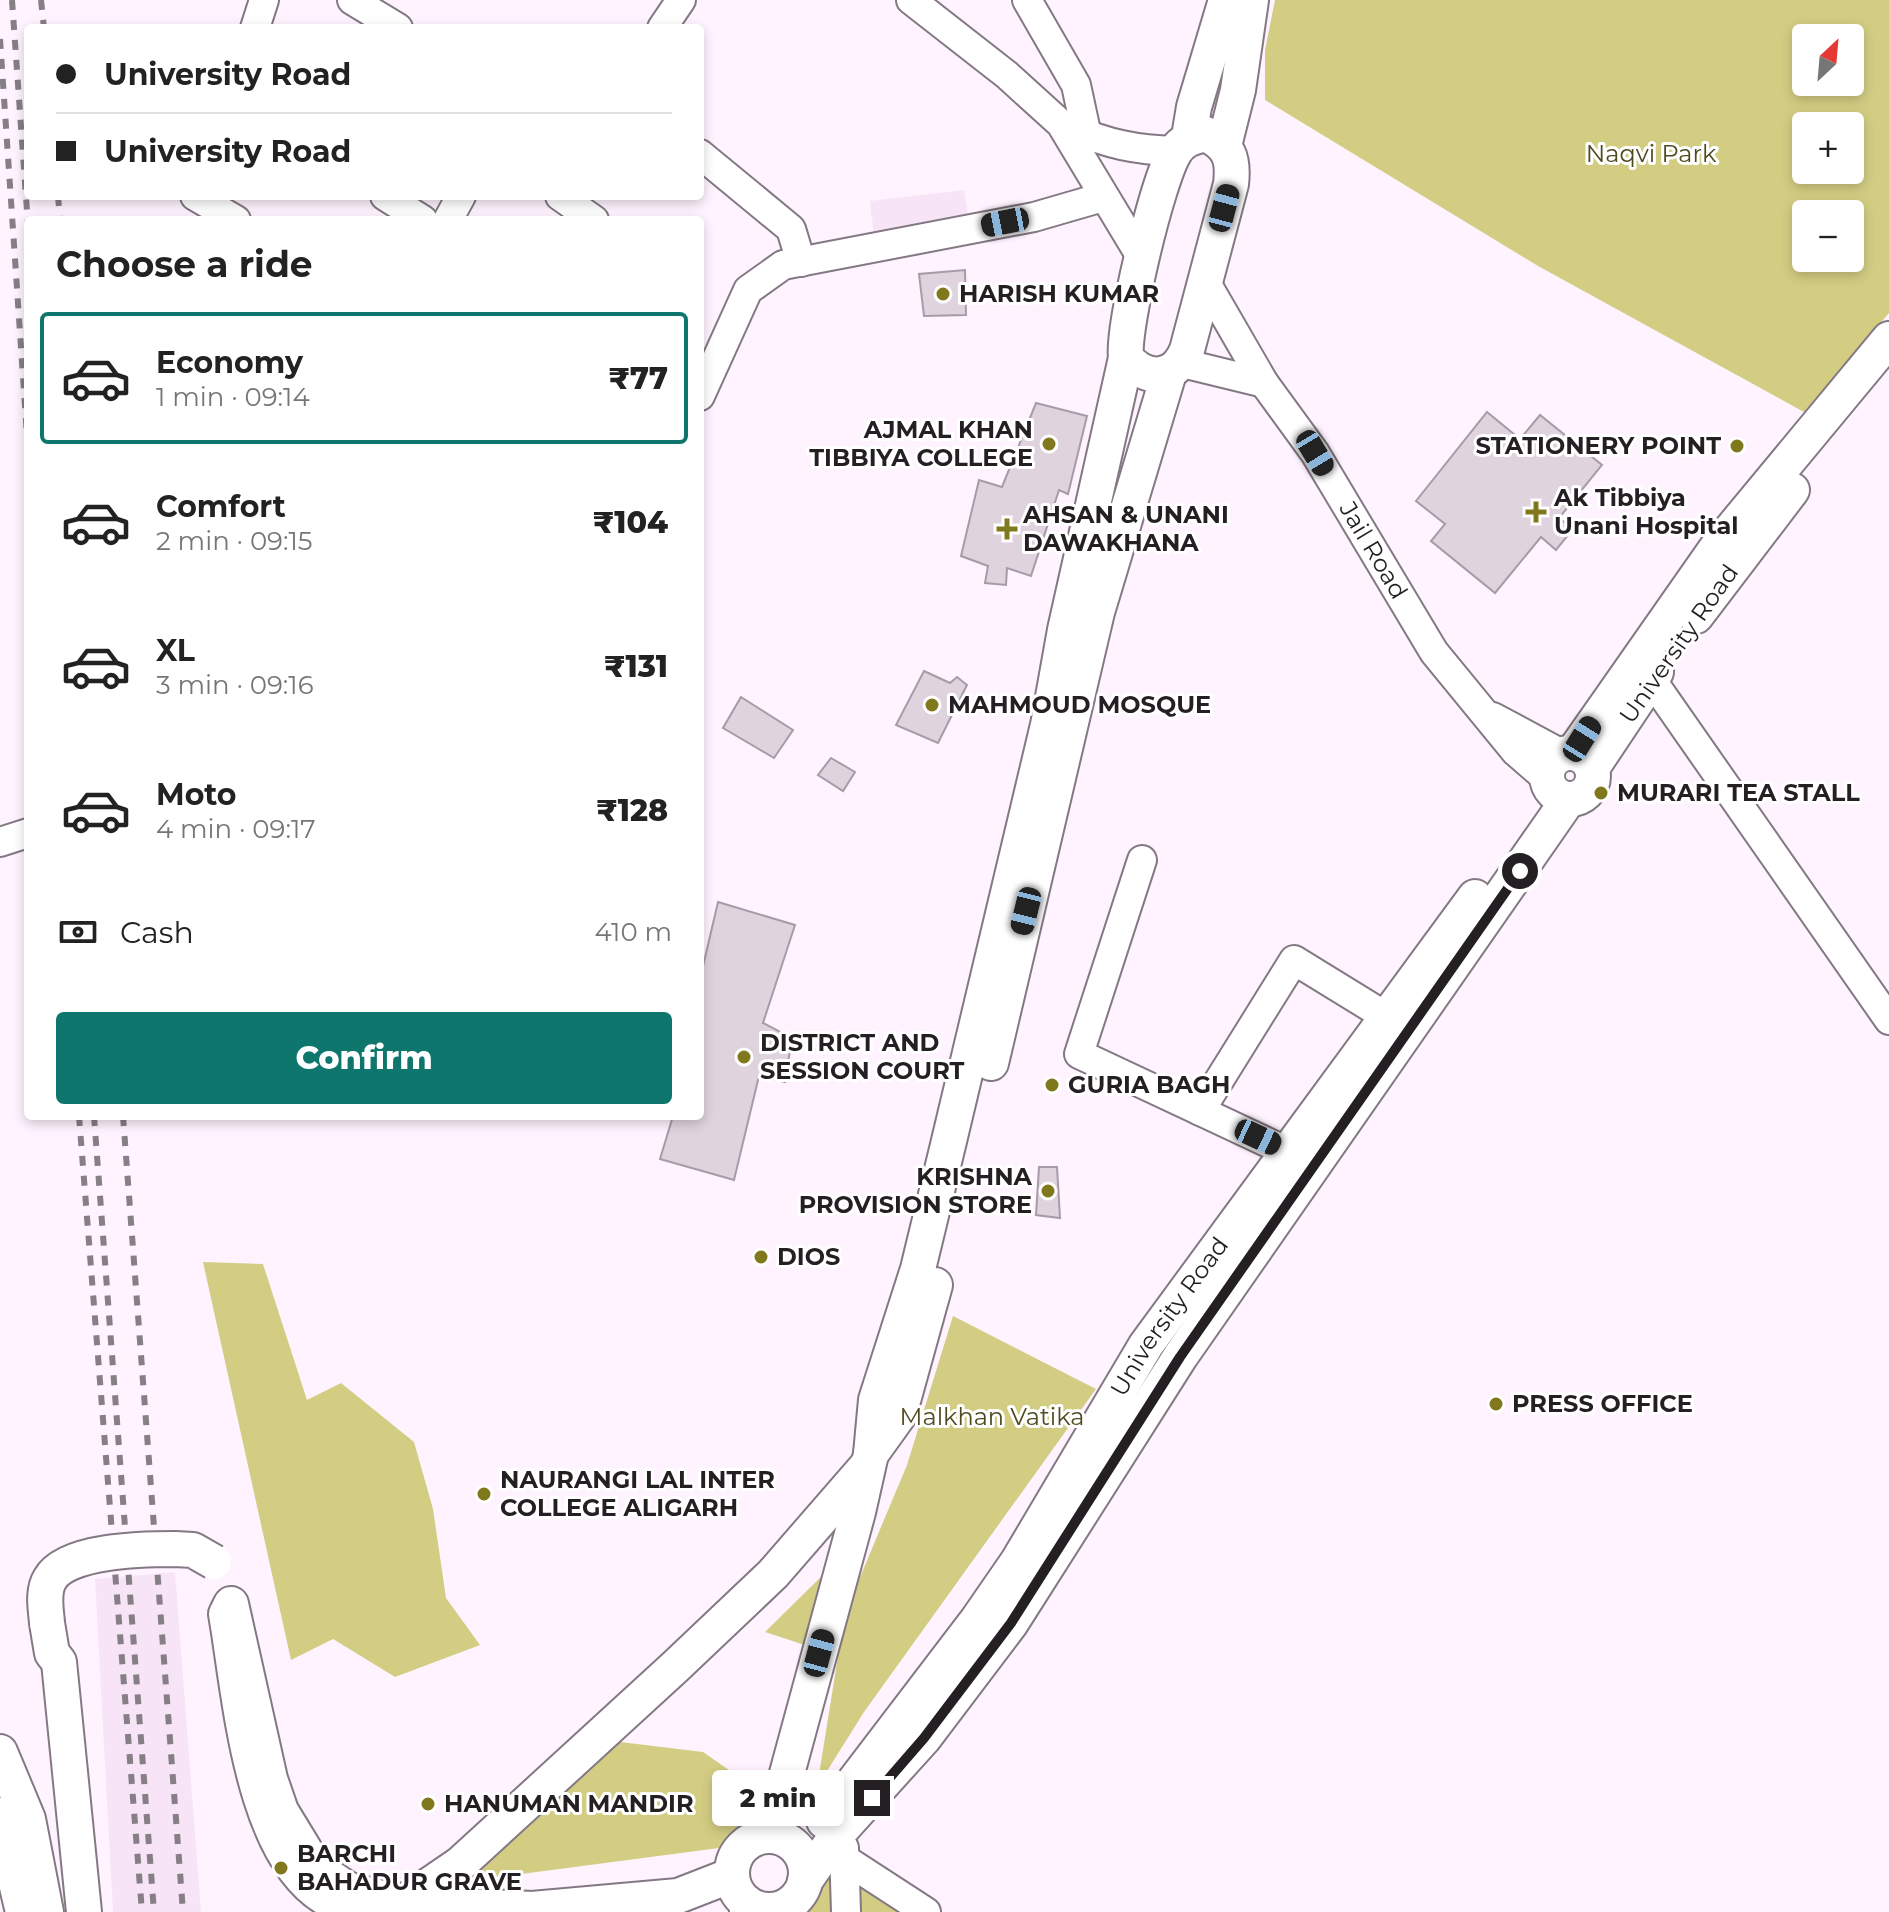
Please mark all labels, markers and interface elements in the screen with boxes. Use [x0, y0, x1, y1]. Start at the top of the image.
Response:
north arrow [1792, 24, 1864, 96]
map controls [1792, 24, 1864, 272]
text: University Road [104, 56, 351, 93]
button: + [1792, 112, 1864, 184]
text: University Road [104, 133, 351, 170]
park label: Naqvi Park [1586, 139, 1717, 168]
car [1206, 182, 1242, 234]
button: − [1792, 200, 1864, 272]
car [979, 206, 1031, 238]
text: Choose a ride [56, 242, 313, 286]
place label: HARISH KUMAR [959, 279, 1159, 308]
marker: HARISH KUMAR [934, 285, 952, 303]
icon: car [60, 342, 132, 414]
text: Economy [156, 344, 303, 381]
text: ₹77 [608, 360, 668, 397]
text: 1 min · 09:14 [156, 381, 310, 413]
place label: AJMAL KHAN TIBBIYA COLLEGE [809, 415, 1033, 472]
car [1292, 426, 1338, 480]
place label: STATIONERY POINT [1476, 431, 1721, 460]
marker: AJMAL KHAN TIBBIYA COLLEGE [1040, 435, 1058, 453]
marker: STATIONERY POINT [1728, 437, 1746, 455]
place label: Ak Tibbiya Unani Hospital [1553, 483, 1739, 540]
icon: car [60, 486, 132, 558]
text: Comfort [156, 488, 286, 525]
street label: Jail Road [1333, 495, 1414, 604]
place label: AHSAN & UNANI DAWAKHANA [1022, 500, 1229, 557]
marker: Ak Tibbiya Unani Hospital [1525, 501, 1547, 523]
text: ₹104 [592, 504, 668, 541]
marker: AHSAN & UNANI DAWAKHANA [998, 520, 1016, 538]
text: 2 min · 09:15 [156, 525, 313, 557]
street label: University Road [1613, 559, 1744, 729]
icon: car [60, 630, 132, 702]
text: XL [156, 632, 195, 669]
text: ₹131 [604, 648, 668, 685]
text: 3 min · 09:16 [156, 669, 314, 701]
place label: MAHMOUD MOSQUE [948, 690, 1211, 719]
marker: MAHMOUD MOSQUE [923, 696, 941, 714]
car [1559, 712, 1605, 766]
icon: car [60, 774, 132, 846]
text: Moto [156, 776, 237, 813]
place label: MURARI TEA STALL [1617, 778, 1860, 807]
marker: MURARI TEA STALL [1592, 784, 1610, 802]
text: ₹128 [596, 792, 668, 829]
text: 4 min · 09:17 [156, 813, 316, 845]
route start [1502, 853, 1538, 889]
car [1009, 885, 1043, 937]
icon: cash [56, 910, 100, 954]
text: Cash [120, 914, 194, 951]
text: 410 m [594, 916, 672, 948]
button: Confirm [56, 1012, 672, 1104]
place label: DISTRICT AND SESSION COURT [760, 1028, 965, 1085]
marker: DISTRICT AND SESSION COURT [735, 1048, 753, 1066]
place label: GURIA BAGH [1068, 1070, 1231, 1099]
marker: GURIA BAGH [1043, 1076, 1061, 1094]
car [1231, 1116, 1285, 1158]
place label: KRISHNA PROVISION STORE [799, 1162, 1033, 1219]
marker: KRISHNA PROVISION STORE [1039, 1182, 1057, 1200]
street label: University Road [1104, 1231, 1234, 1401]
place label: DIOS [777, 1242, 840, 1271]
marker: DIOS [752, 1248, 770, 1266]
place label: PRESS OFFICE [1512, 1389, 1693, 1418]
marker: PRESS OFFICE [1487, 1395, 1505, 1413]
park label: Malkhan Vatika [900, 1402, 1084, 1431]
place label: NAURANGI LAL INTER COLLEGE ALIGARH [500, 1465, 775, 1522]
marker: NAURANGI LAL INTER COLLEGE ALIGARH [475, 1485, 493, 1503]
car [801, 1627, 837, 1679]
callout: 2 min [712, 1770, 844, 1826]
route end [854, 1780, 890, 1816]
text: 2 min [740, 1782, 816, 1814]
place label: HANUMAN MANDIR [444, 1789, 694, 1818]
marker: HANUMAN MANDIR [419, 1795, 437, 1813]
place label: BARCHI BAHADUR GRAVE [297, 1839, 522, 1896]
marker: BARCHI BAHADUR GRAVE [272, 1859, 290, 1877]

